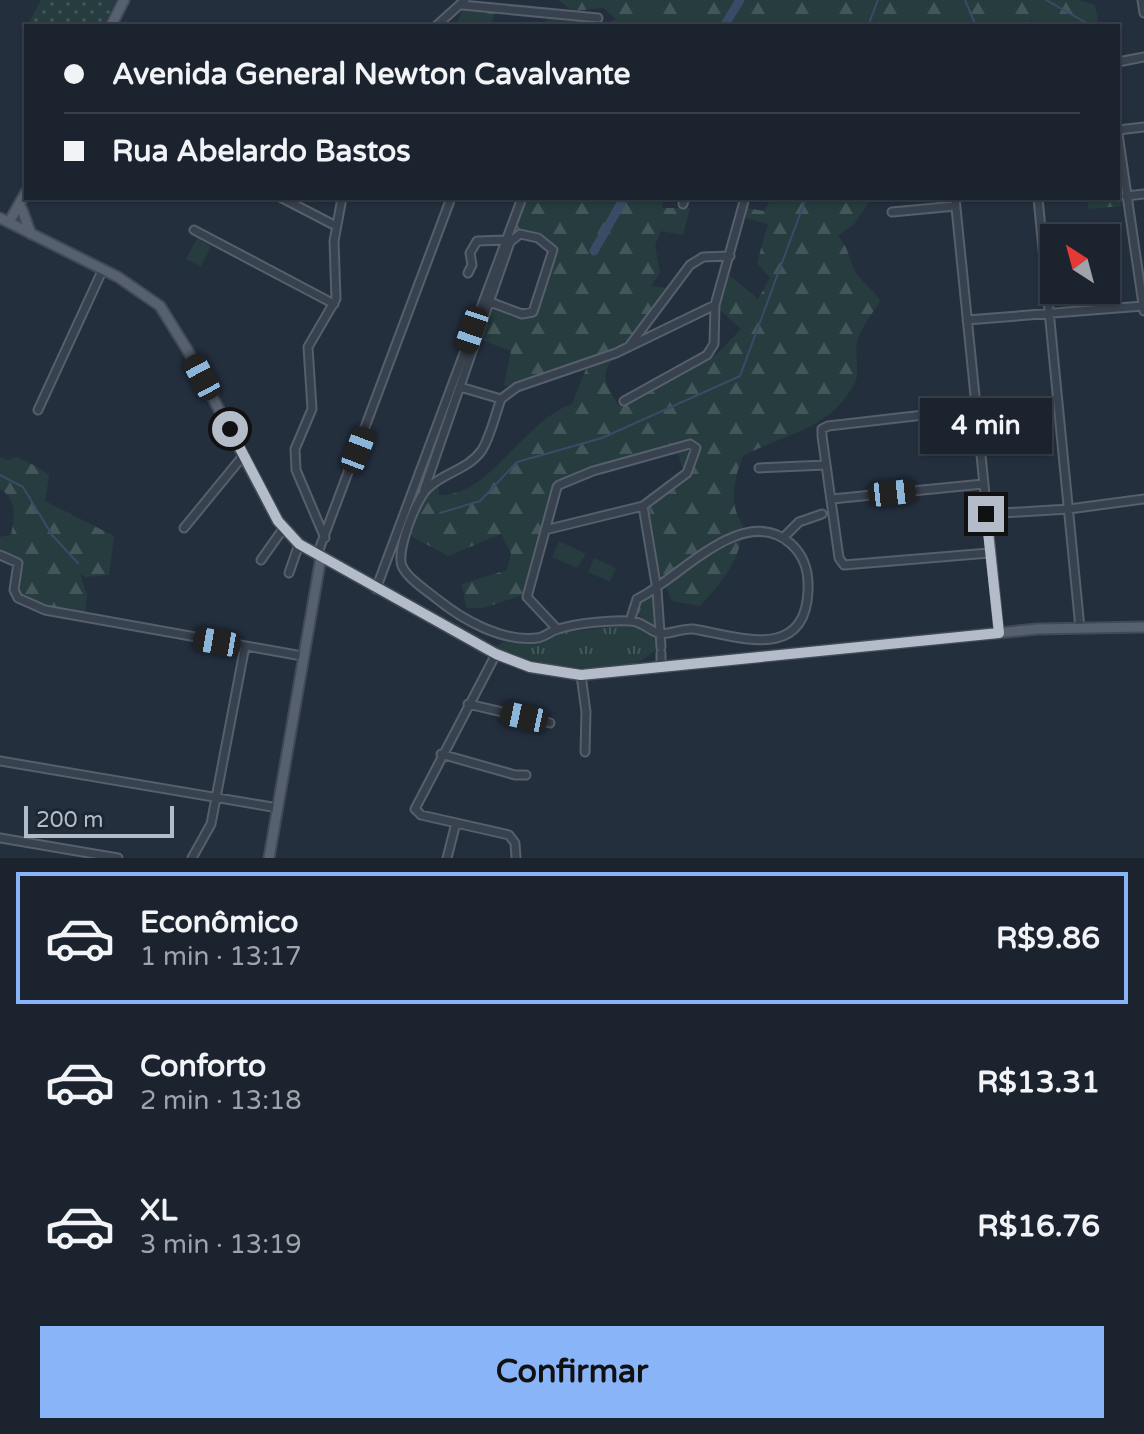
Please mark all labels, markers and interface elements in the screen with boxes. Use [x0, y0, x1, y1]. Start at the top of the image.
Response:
text: Avenida General Newton Cavalvante [112, 56, 631, 93]
text: Rua Abelardo Bastos [112, 133, 411, 170]
north arrow [1040, 224, 1120, 304]
map controls [1040, 224, 1120, 304]
car [453, 303, 491, 357]
car [180, 350, 224, 404]
callout: 4 min [920, 398, 1052, 454]
text: 4 min [951, 410, 1021, 441]
route start [212, 411, 248, 447]
car [338, 423, 378, 477]
car [867, 479, 917, 507]
route end [968, 496, 1004, 532]
car [191, 626, 243, 658]
car [498, 700, 550, 734]
scale bar [24, 802, 174, 838]
text: 200 m [36, 807, 103, 833]
icon: car [44, 902, 116, 974]
text: Econômico [140, 904, 298, 941]
text: R$9.86 [996, 920, 1100, 957]
text: 1 min · 13:17 [140, 941, 302, 972]
icon: car [44, 1046, 116, 1118]
text: Conforto [140, 1048, 266, 1085]
text: R$13.31 [977, 1064, 1100, 1101]
text: 2 min · 13:18 [140, 1085, 302, 1116]
icon: car [44, 1190, 116, 1262]
text: XL [140, 1192, 177, 1229]
text: R$16.76 [977, 1208, 1100, 1245]
text: 3 min · 13:19 [140, 1229, 302, 1260]
button: Confirmar [40, 1326, 1104, 1418]

